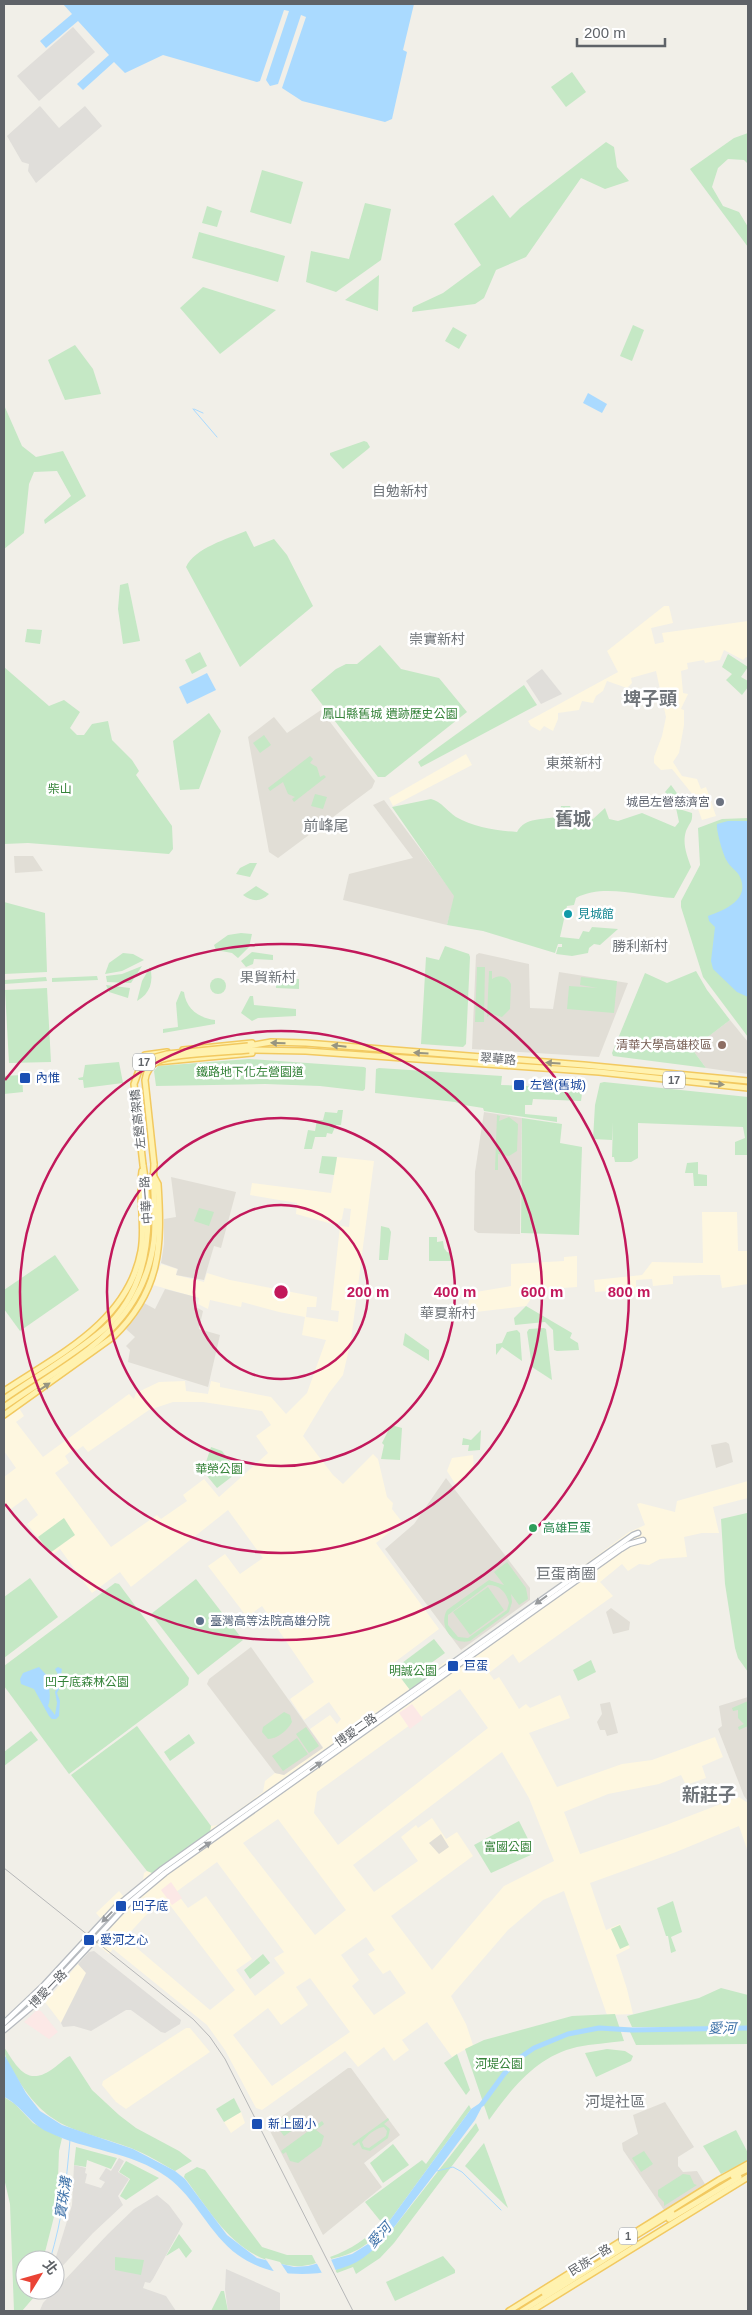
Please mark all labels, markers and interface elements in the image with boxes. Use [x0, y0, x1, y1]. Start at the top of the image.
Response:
scale bar [577, 15, 664, 47]
text: 200 m [584, 24, 626, 41]
district label: 自勉新村 [372, 483, 428, 499]
district label: 崇實新村 [409, 631, 465, 647]
district label: 埤子頭 [623, 689, 677, 709]
park label: 鳳山縣舊城 遺跡歷史公園 [322, 707, 458, 721]
district label: 東萊新村 [546, 755, 602, 771]
park label: 柴山 [48, 782, 72, 796]
place label: 城邑左營慈濟宮 [626, 795, 710, 809]
marker: 城邑左營慈濟宮 [714, 796, 726, 808]
district label: 舊城 [555, 809, 591, 829]
district label: 前峰尾 [303, 817, 349, 834]
place label: 見城館 [578, 907, 614, 921]
marker: 見城館 [562, 908, 574, 920]
district label: 勝利新村 [612, 938, 668, 954]
district label: 果貿新村 [240, 969, 296, 985]
place label: 清華大學高雄校區 [616, 1038, 712, 1052]
one-way arrow [269, 1039, 285, 1047]
marker: 清華大學高雄校區 [716, 1039, 728, 1051]
one-way arrow [331, 1042, 347, 1050]
one-way arrow [412, 1049, 428, 1057]
street label: 翠華路 [480, 1051, 516, 1067]
road number: 17 [133, 1054, 155, 1070]
one-way arrow [545, 1059, 561, 1067]
park label: 鐵路地下化左營園道 [196, 1065, 304, 1079]
marker: 內惟 [18, 1071, 32, 1085]
place label: 內惟 [36, 1071, 60, 1085]
road number: 17 [663, 1072, 685, 1088]
marker: 左營(舊城) [512, 1078, 526, 1092]
place label: 左營(舊城) [530, 1078, 586, 1092]
one-way arrow [710, 1080, 726, 1088]
street label: 左營高架橋 [128, 1088, 148, 1150]
street label: 中華一路 [137, 1176, 155, 1224]
centre of rings [272, 1283, 290, 1301]
text: 200 m [347, 1283, 389, 1300]
text: 400 m [434, 1283, 476, 1300]
text: 600 m [521, 1283, 563, 1300]
text: 800 m [608, 1283, 650, 1300]
district label: 華夏新村 [420, 1305, 476, 1321]
one-way arrow [37, 1382, 51, 1392]
park label: 華榮公園 [195, 1462, 243, 1476]
place label: 高雄巨蛋 [543, 1521, 591, 1535]
marker: 高雄巨蛋 [527, 1522, 539, 1534]
district label: 巨蛋商圈 [536, 1565, 596, 1582]
one-way arrow [534, 1595, 547, 1605]
place label: 臺灣高等法院高雄分院 [210, 1614, 330, 1628]
marker: 臺灣高等法院高雄分院 [194, 1615, 206, 1627]
marker: 巨蛋 [446, 1659, 460, 1673]
place label: 巨蛋 [464, 1659, 488, 1673]
park label: 明誠公園 [389, 1664, 437, 1678]
park label: 凹子底森林公園 [45, 1675, 129, 1689]
street label: 博愛二路 [332, 1710, 380, 1750]
one-way arrow [309, 1761, 323, 1771]
district label: 新莊子 [682, 1785, 736, 1805]
one-way arrow [198, 1840, 211, 1851]
park label: 富國公園 [484, 1840, 532, 1854]
marker: 凹子底 [114, 1899, 128, 1913]
place label: 凹子底 [132, 1899, 168, 1913]
one-way arrow [101, 1911, 113, 1923]
marker: 愛河之心 [82, 1933, 96, 1947]
place label: 愛河之心 [100, 1933, 148, 1947]
street label: 博愛一路 [26, 1967, 70, 2011]
water label: 愛河 [708, 2020, 739, 2036]
park label: 河堤公園 [475, 2057, 523, 2071]
district label: 河堤社區 [585, 2093, 645, 2110]
marker: 新上國小 [250, 2117, 264, 2131]
place label: 新上國小 [268, 2117, 316, 2131]
water label: 寶珠溝 [52, 2174, 74, 2220]
water label: 愛河 [364, 2217, 396, 2251]
road number: 1 [619, 2228, 637, 2244]
street label: 民族一路 [566, 2241, 614, 2279]
north arrow [15, 2250, 65, 2300]
text: 北 [40, 2257, 61, 2278]

